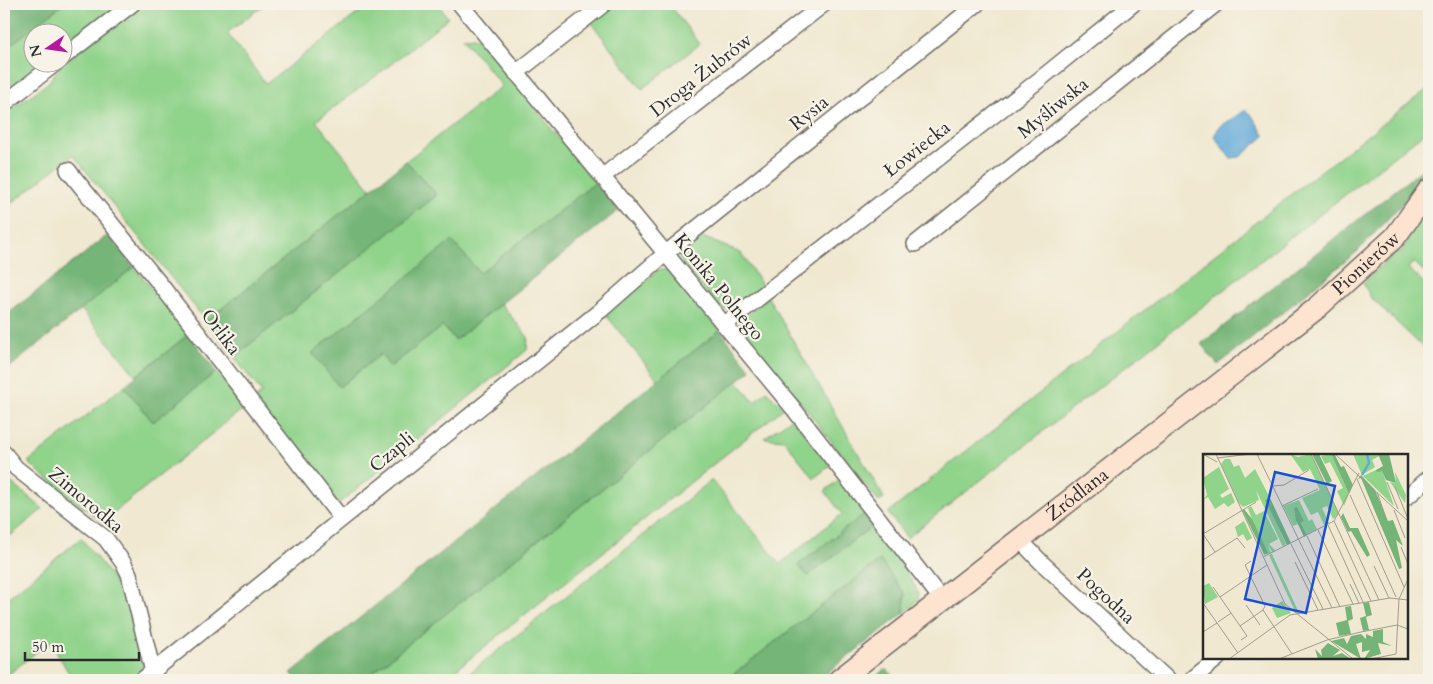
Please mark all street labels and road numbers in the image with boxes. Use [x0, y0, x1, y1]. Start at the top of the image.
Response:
street label: Droga Żubrów [644, 27, 758, 123]
street label: Myśliwska [1012, 71, 1094, 145]
street label: Rysia [784, 89, 834, 137]
street label: Łowiecka [878, 115, 956, 183]
street label: Pionierów [1326, 225, 1406, 301]
street label: Konika Polnego [668, 228, 770, 346]
street label: Orlika [195, 303, 247, 361]
street label: Czapli [364, 426, 420, 478]
street label: Zimorodka [43, 461, 129, 539]
street label: Źródlana [1041, 462, 1114, 527]
street label: Pogodna [1071, 562, 1141, 630]

